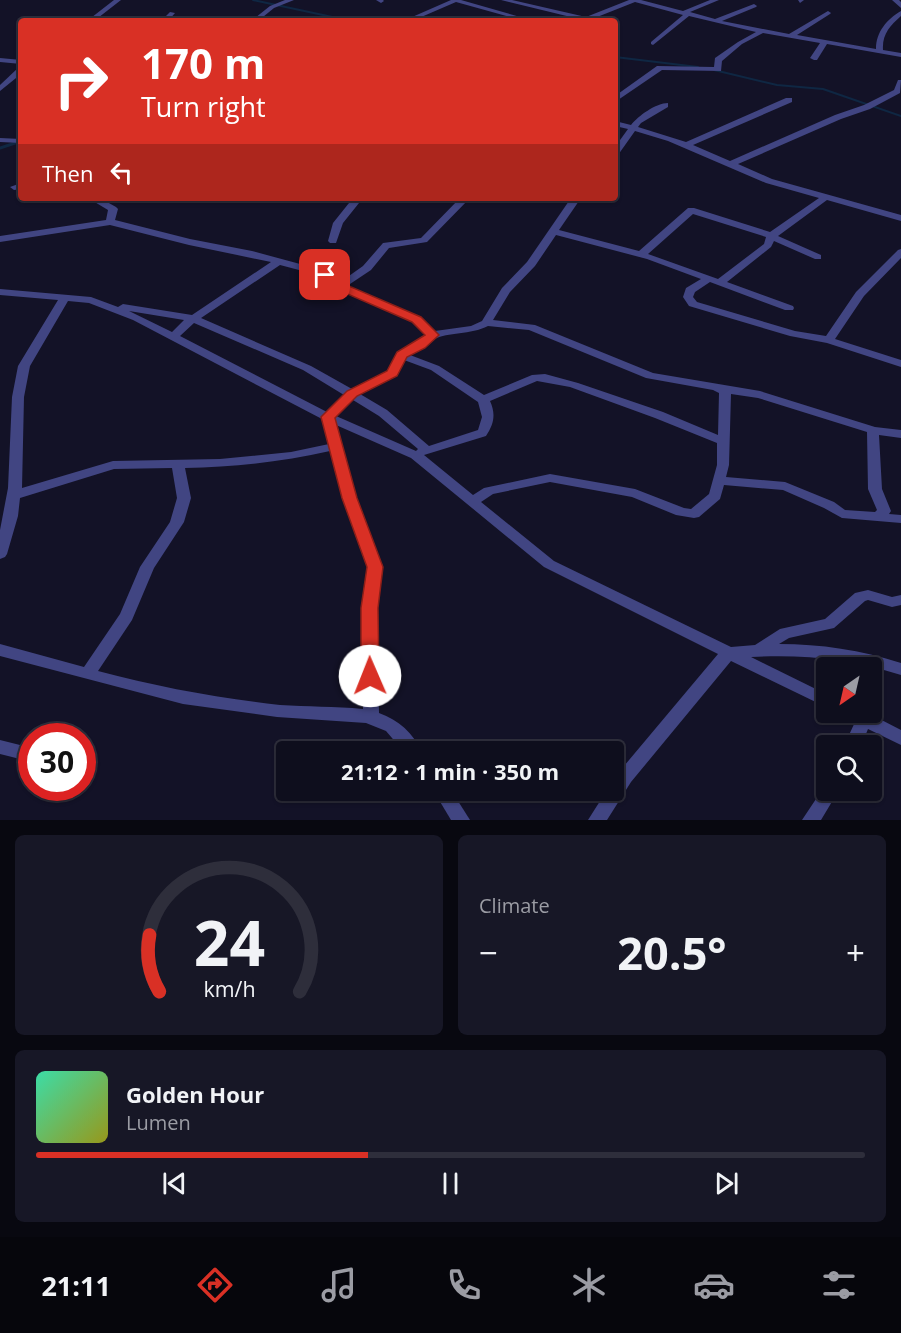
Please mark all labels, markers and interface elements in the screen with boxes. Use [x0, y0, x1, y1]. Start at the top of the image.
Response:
text: 170 m [141, 34, 265, 91]
icon: right [42, 42, 120, 120]
text: Turn right [141, 88, 266, 125]
icon: left [105, 156, 138, 189]
text: Then [42, 158, 93, 188]
pin [299, 249, 350, 300]
icon: arrive [308, 258, 341, 291]
position arrow [338, 644, 402, 708]
north arrow [816, 657, 882, 723]
map controls [816, 657, 882, 801]
speed limit sign: 30 [18, 723, 96, 801]
button: search [816, 735, 882, 801]
text: 21:12 · 1 min · 350 m [341, 756, 559, 786]
text: Climate [479, 892, 550, 919]
text: 24 [193, 899, 265, 984]
text: 20.5° [617, 922, 727, 983]
text: − [479, 930, 498, 975]
text: + [846, 930, 865, 975]
text: km/h [203, 974, 255, 1003]
text: Golden Hour [126, 1079, 264, 1109]
text: Lumen [126, 1109, 191, 1136]
icon: previous [158, 1167, 191, 1200]
icon: pause [434, 1167, 467, 1200]
icon: next [710, 1167, 743, 1200]
icon: directions [194, 1264, 236, 1306]
icon: music [318, 1264, 360, 1306]
icon: phone [443, 1264, 485, 1306]
icon: climate [568, 1264, 610, 1306]
icon: car [693, 1264, 735, 1306]
icon: filters [818, 1264, 860, 1306]
text: 21:11 [41, 1267, 111, 1304]

